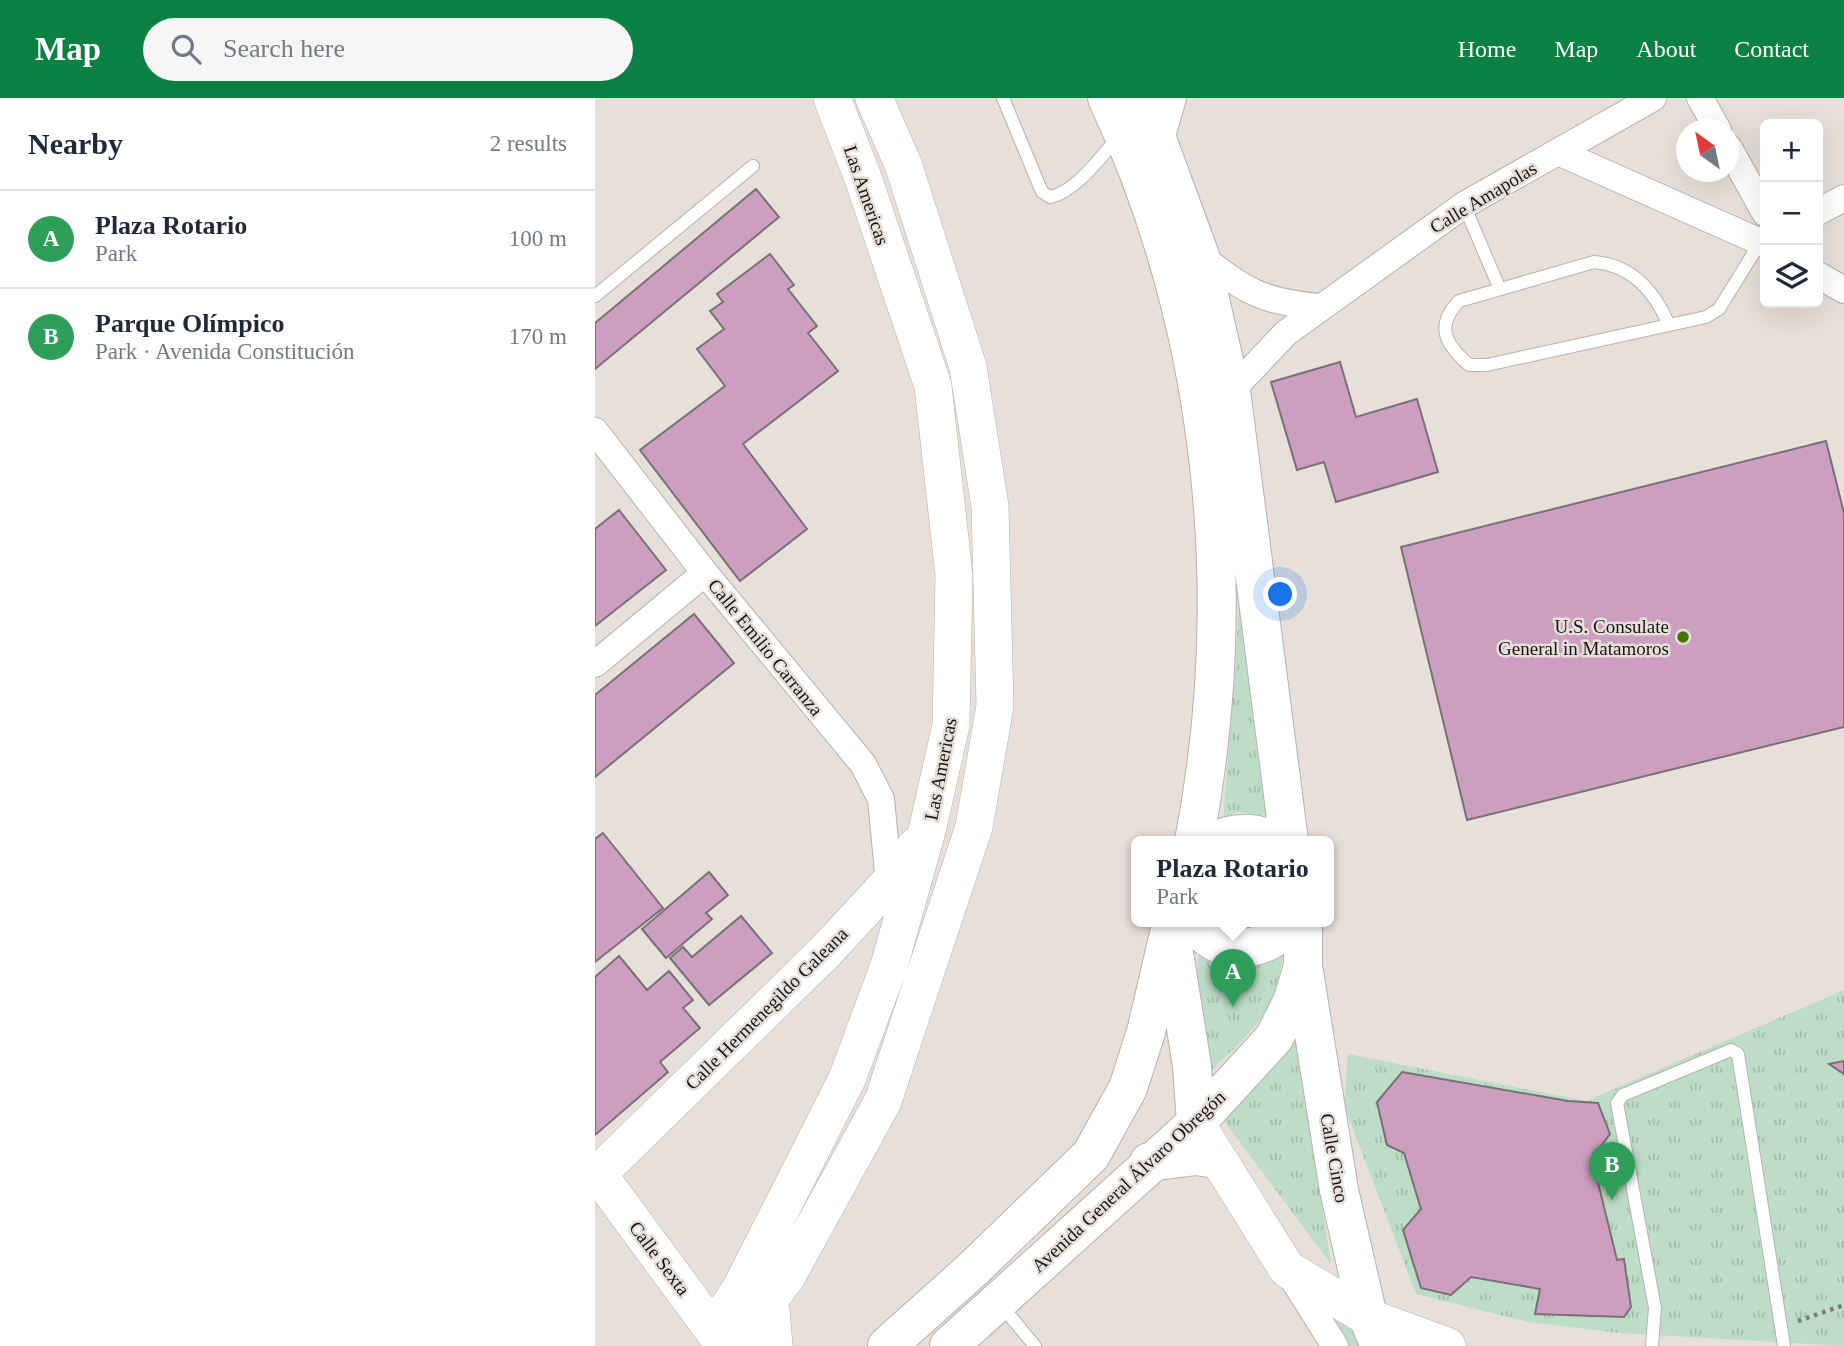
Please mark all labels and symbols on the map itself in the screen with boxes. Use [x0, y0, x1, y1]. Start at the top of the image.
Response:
north arrow [1676, 119, 1739, 182]
street label: Las Americas [840, 143, 893, 248]
street label: Calle Amapolas [1426, 157, 1540, 238]
street label: Calle Emilio Carranza [704, 575, 828, 720]
your location [1263, 577, 1297, 611]
place label: U.S. Consulate General in Matamoros [1498, 616, 1669, 659]
marker: U.S. Consulate General in Matamoros [1675, 629, 1691, 645]
street label: Las Americas [920, 716, 961, 822]
street label: Calle Hermenegildo Galeana [681, 923, 852, 1094]
pin: A [1210, 949, 1256, 1007]
street label: Avenida General Álvaro Obregón [1027, 1086, 1230, 1277]
street label: Calle Cinco [1316, 1112, 1353, 1204]
pin: B [1589, 1142, 1635, 1200]
street label: Calle Sexta [625, 1217, 695, 1300]

